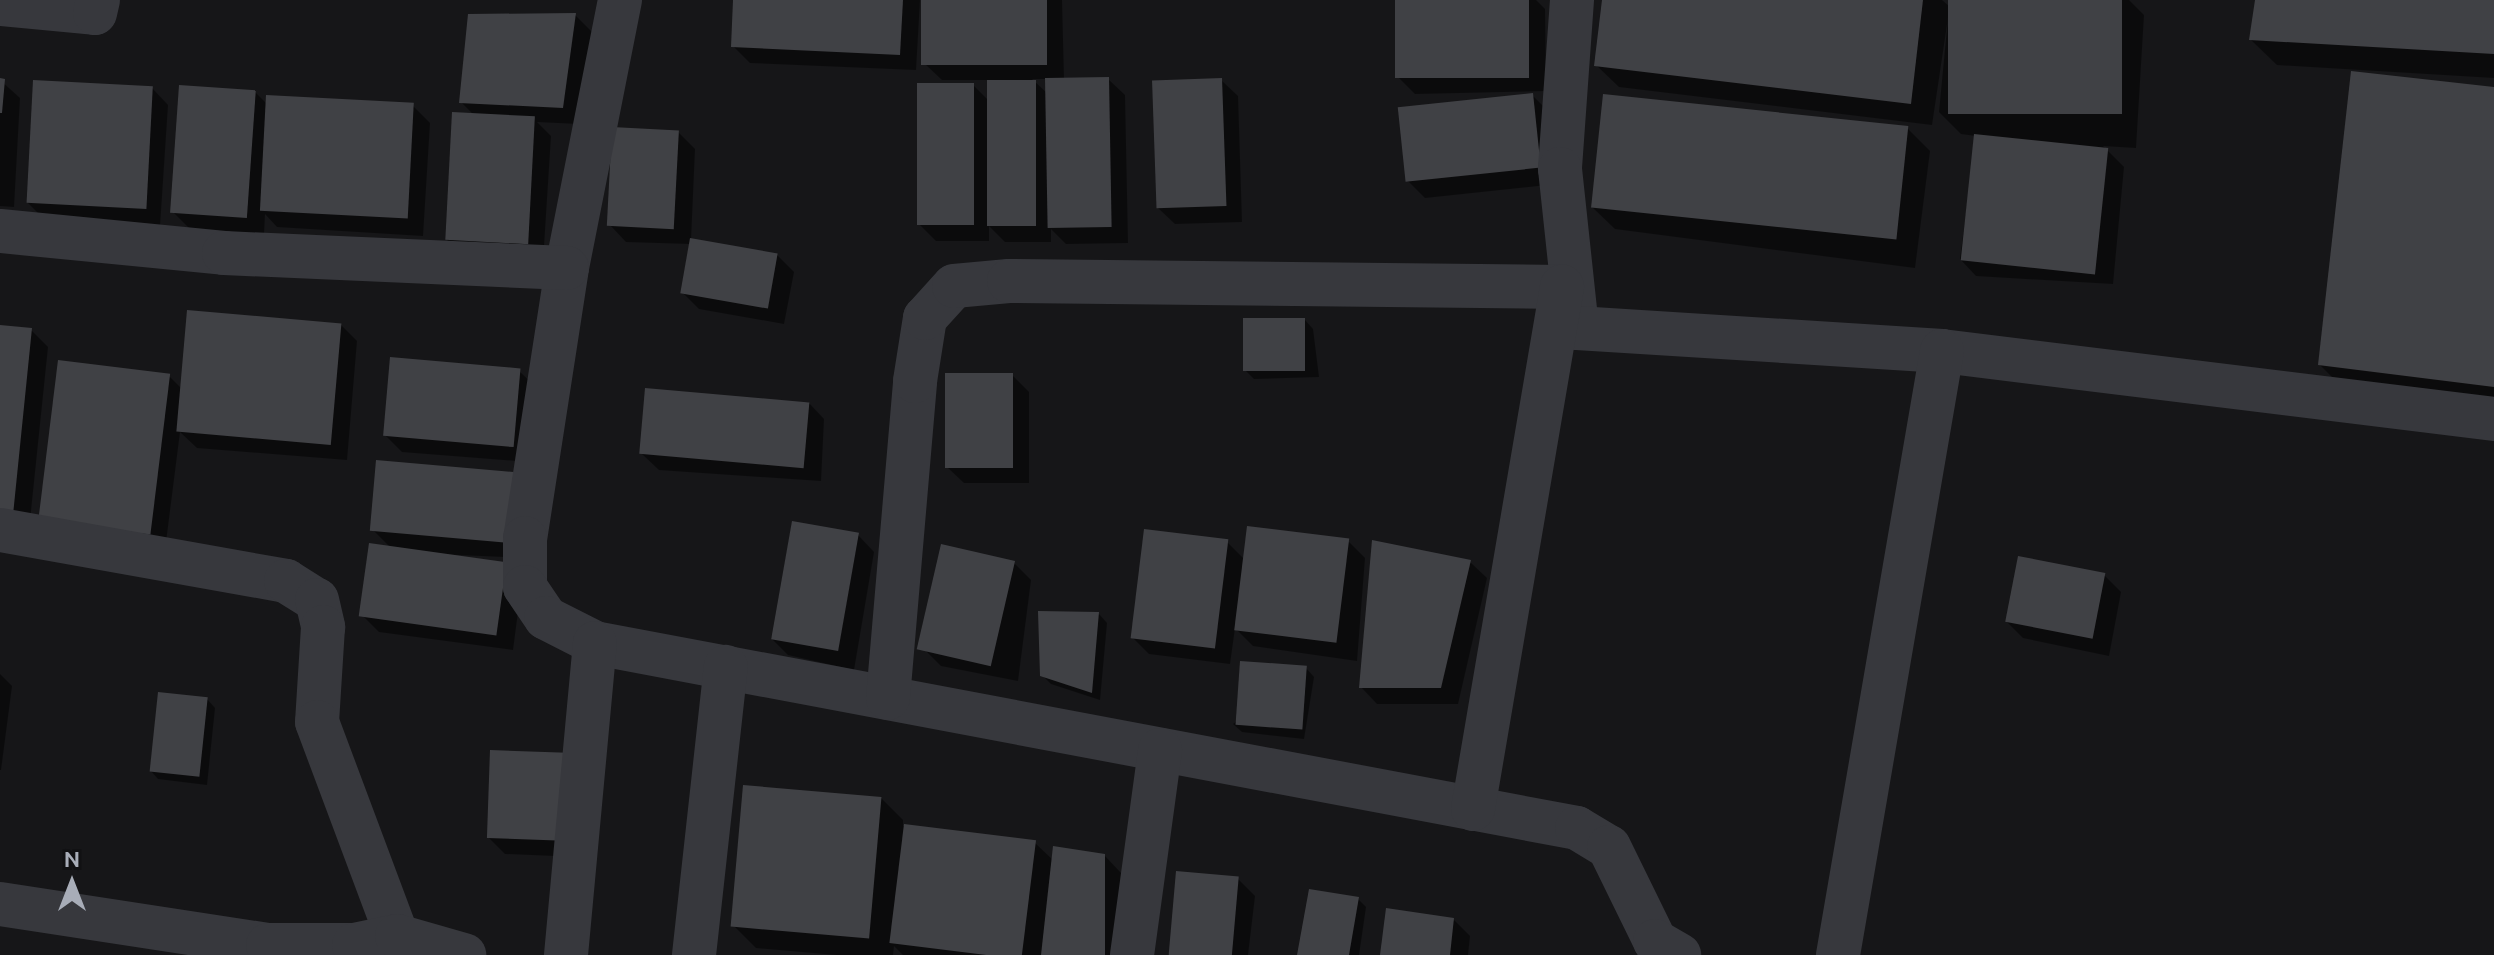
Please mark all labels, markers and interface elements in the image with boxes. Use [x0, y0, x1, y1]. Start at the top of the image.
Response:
north arrow [32, 843, 112, 923]
text: N [64, 846, 80, 871]

